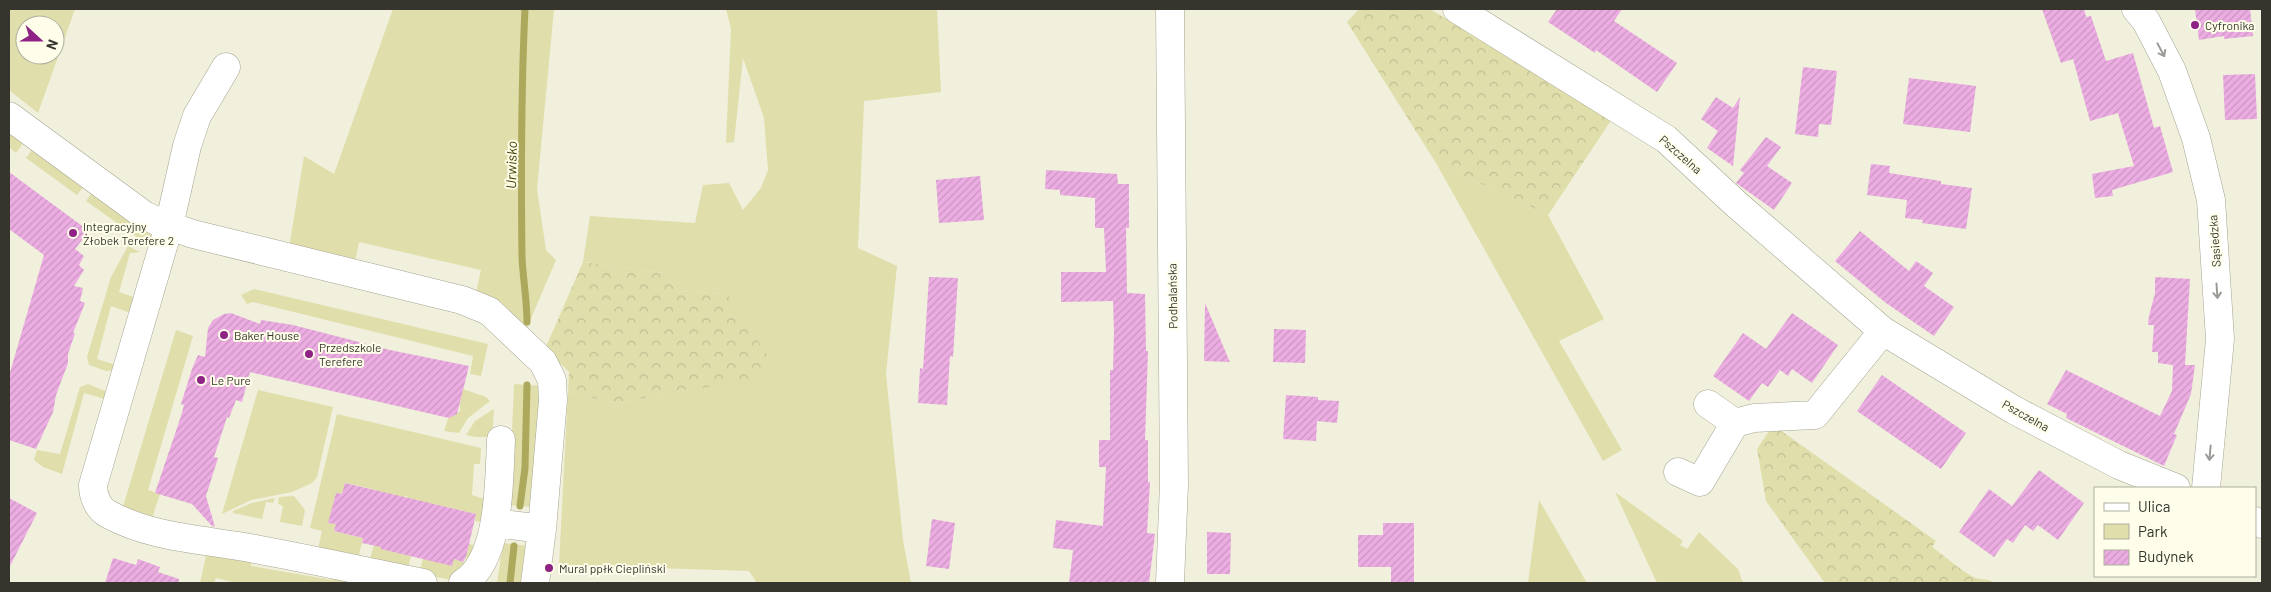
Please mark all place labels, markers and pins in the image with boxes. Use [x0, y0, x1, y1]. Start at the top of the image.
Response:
place label: Cyfronika [2205, 18, 2255, 32]
marker: Cyfronika [2189, 19, 2201, 31]
place label: Integracyjny Żłobek Terefere 2 [83, 219, 174, 247]
marker: Integracyjny Żłobek Terefere 2 [67, 227, 79, 239]
place label: Baker House [234, 328, 300, 342]
marker: Baker House [218, 329, 230, 341]
place label: Przedszkole Terefere [319, 340, 381, 368]
marker: Przedszkole Terefere [303, 348, 315, 360]
place label: Le Pure [211, 373, 251, 387]
marker: Le Pure [195, 374, 207, 386]
place label: Mural ppłk Ciepliński [559, 561, 666, 575]
marker: Mural ppłk Ciepliński [543, 562, 555, 574]

